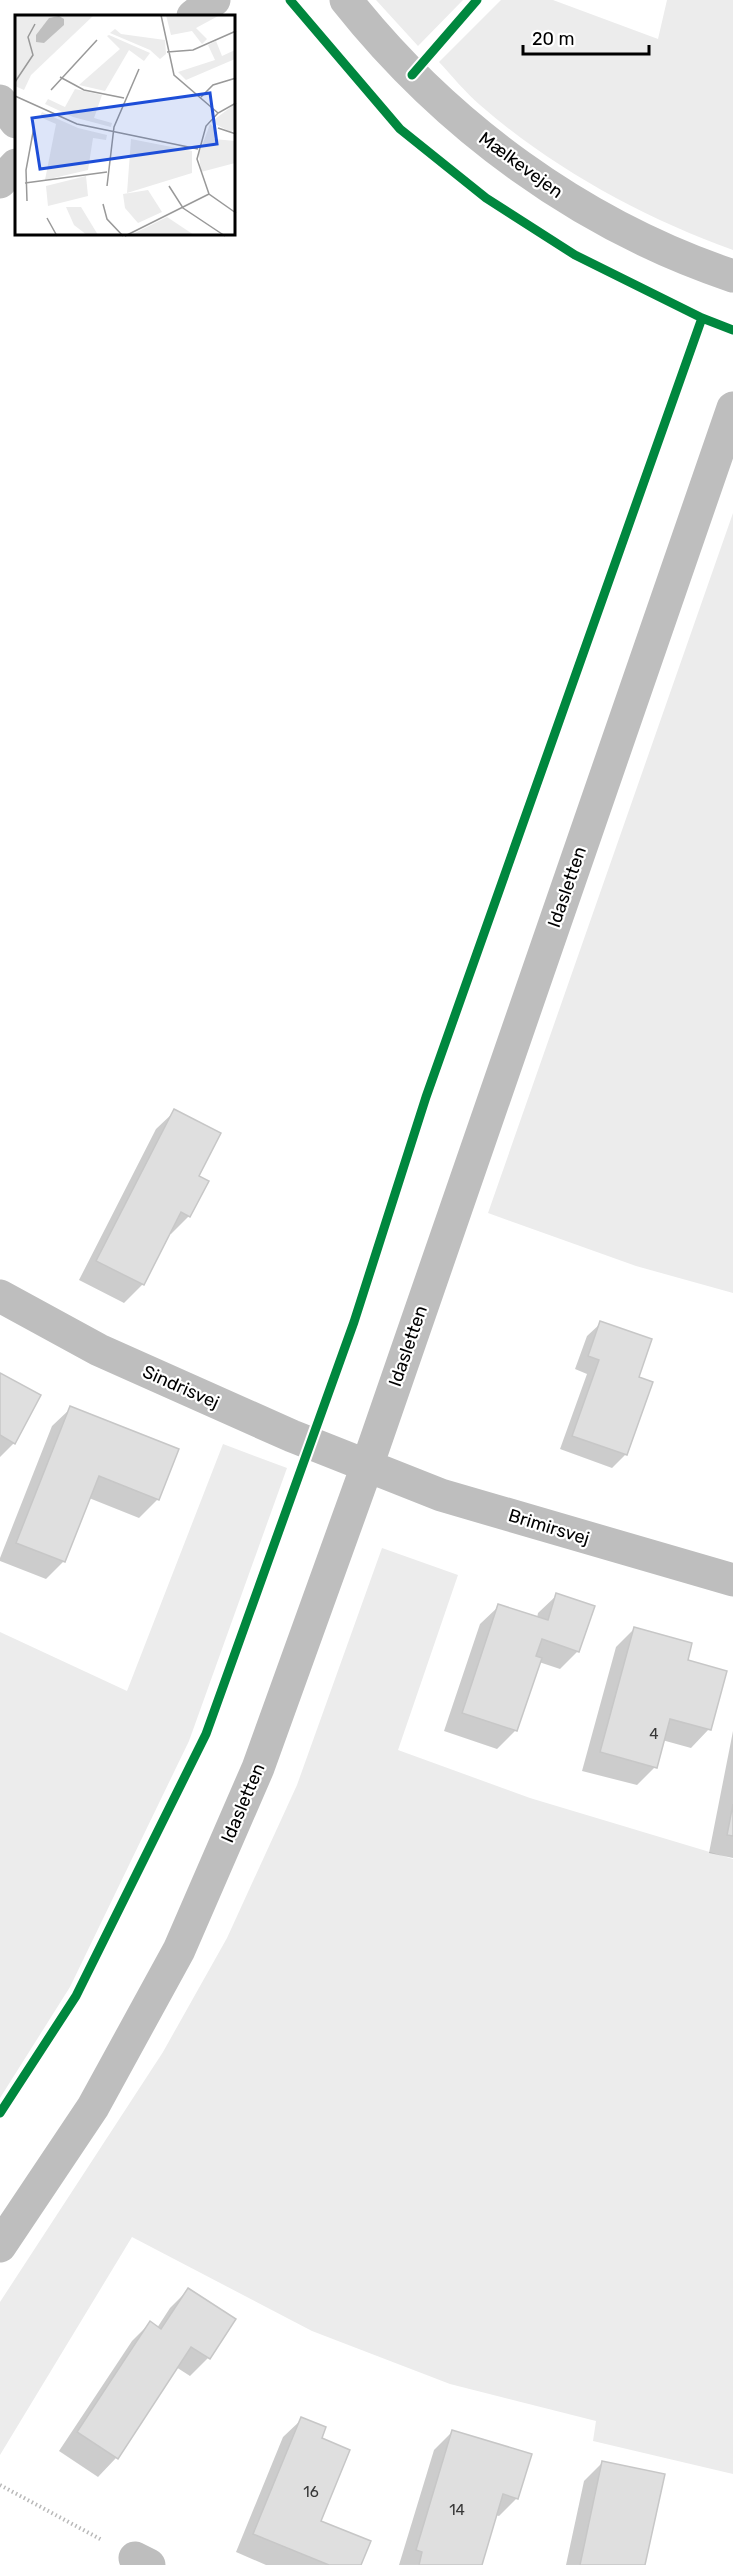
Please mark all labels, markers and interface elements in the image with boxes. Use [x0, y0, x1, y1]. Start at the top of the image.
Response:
inset map [15, 15, 236, 236]
scale bar [523, 18, 649, 56]
text: 20 m [532, 28, 574, 50]
street label: Mælkevejen [475, 127, 567, 203]
street label: Idasletten [543, 844, 591, 930]
street label: Idasletten [384, 1303, 432, 1389]
street label: Sindrisvej [139, 1360, 223, 1414]
street label: Brimirsvej [506, 1504, 592, 1550]
house number: 4 [649, 1725, 659, 1743]
street label: Idasletten [216, 1760, 270, 1846]
house number: 16 [303, 2483, 319, 2501]
house number: 14 [449, 2501, 465, 2519]

